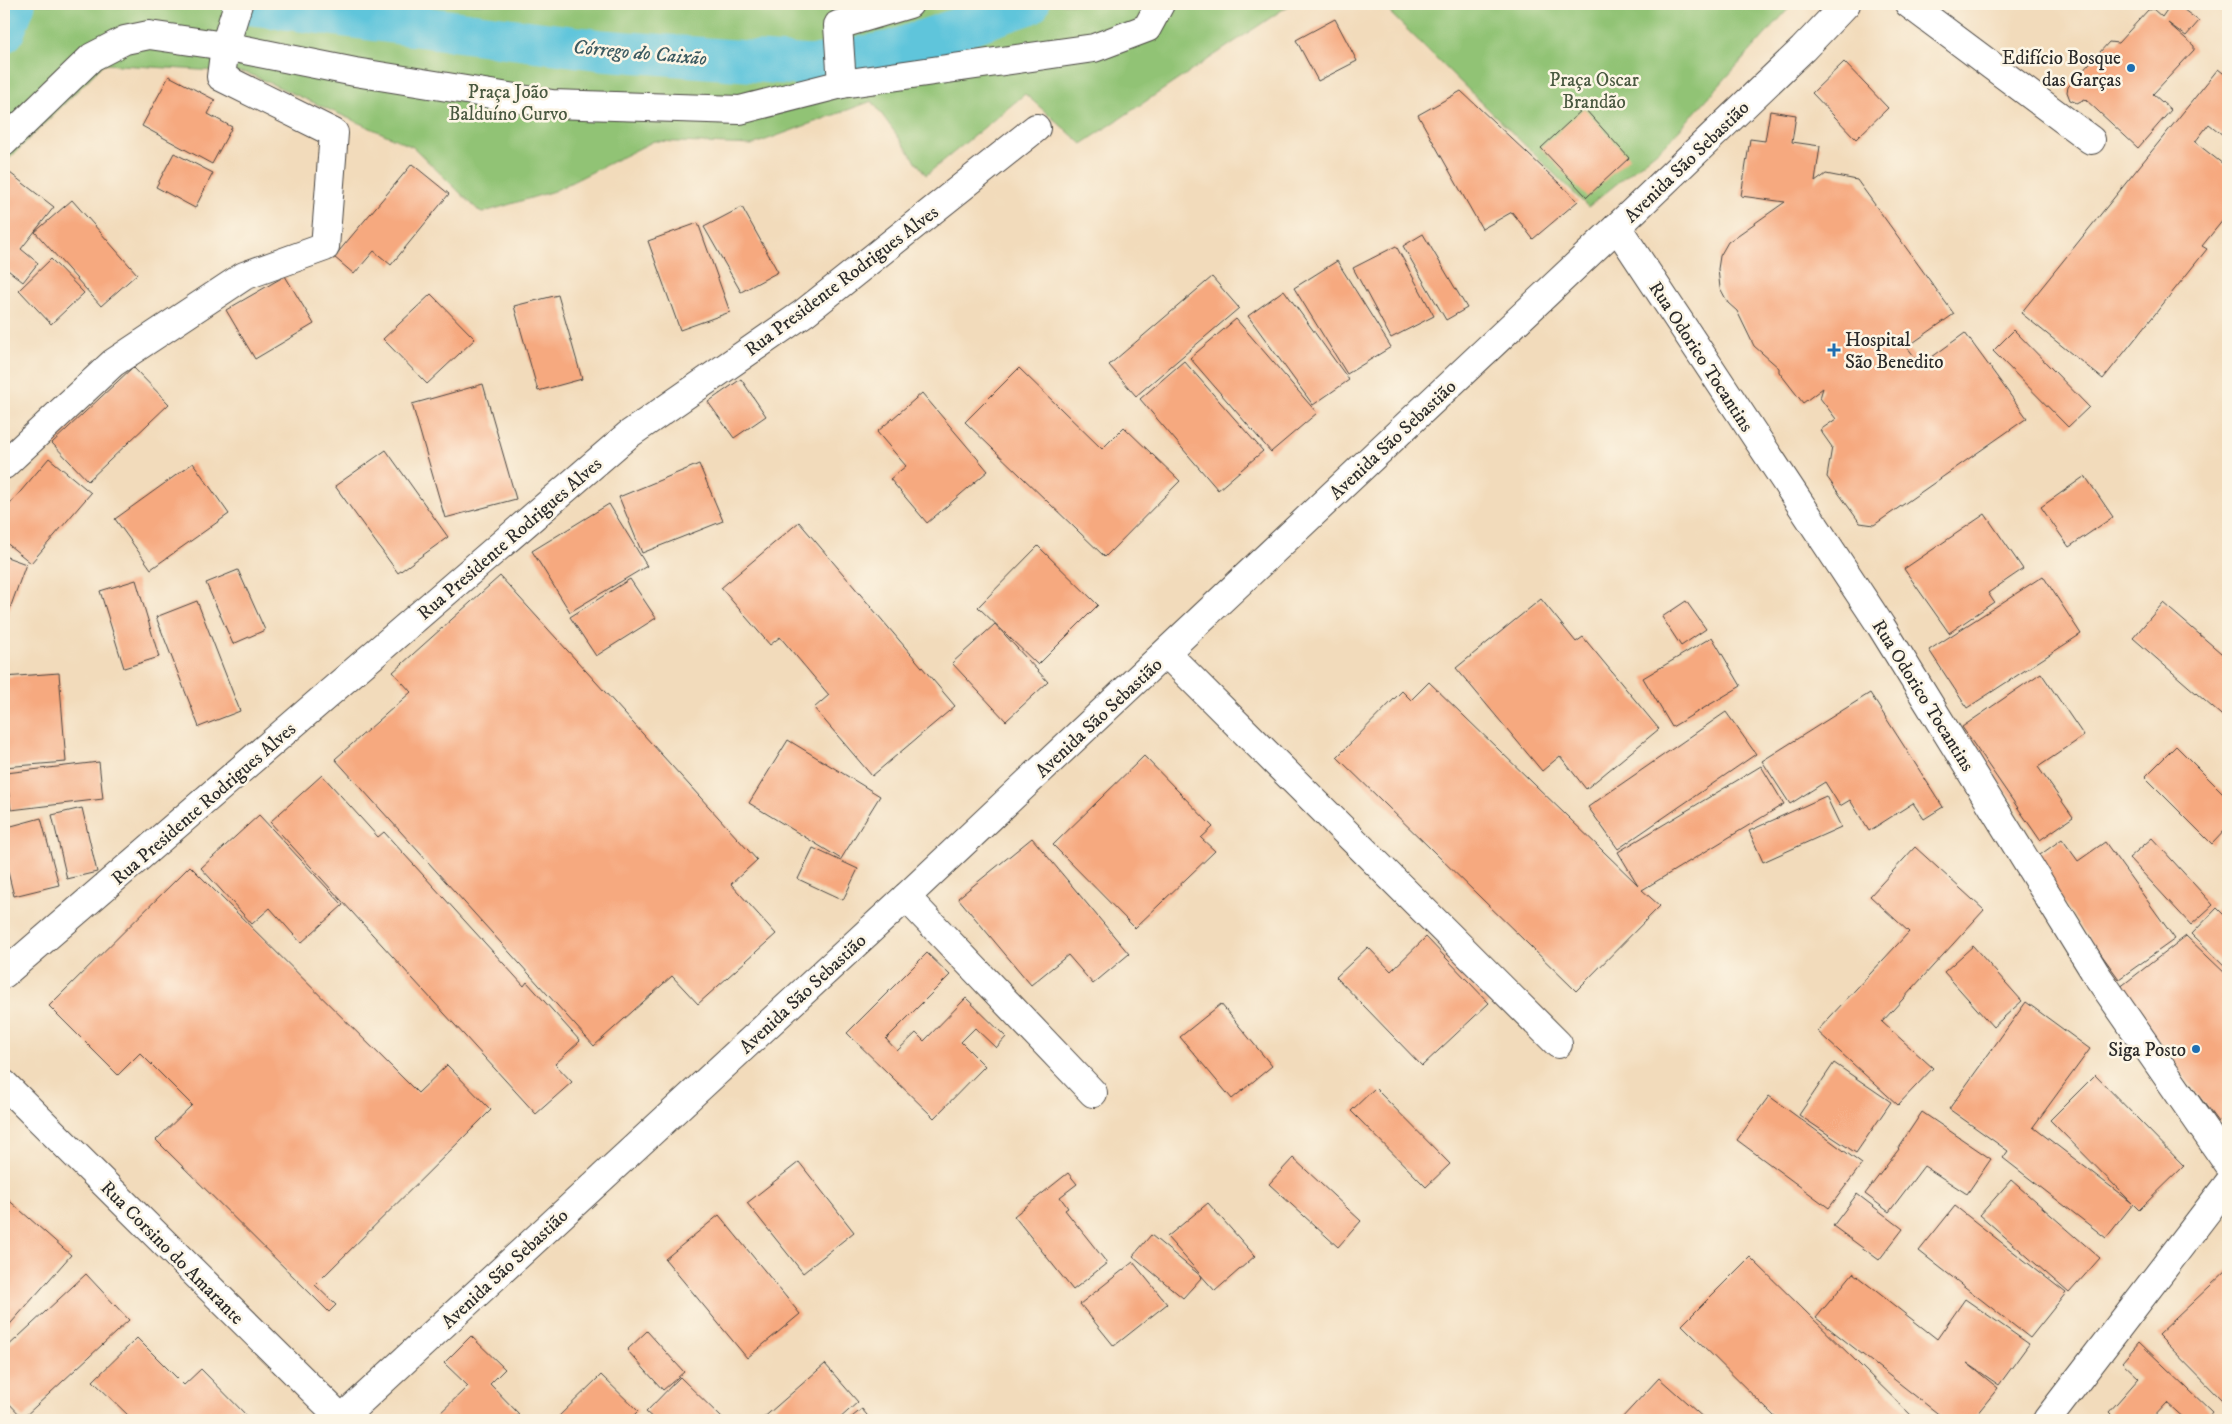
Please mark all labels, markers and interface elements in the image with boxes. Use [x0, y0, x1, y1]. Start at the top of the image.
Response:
water label: Córrego do Caixão [572, 35, 708, 72]
place label: Edifício Bosque das Garças [2002, 47, 2121, 92]
marker: Edifício Bosque das Garças [2125, 62, 2137, 74]
park label: Praça Oscar Brandão [1549, 69, 1639, 114]
park label: Praça João Balduíno Curvo [448, 81, 568, 126]
street label: Avenida São Sebastião [1620, 96, 1754, 228]
street label: Rua Presidente Rodrigues Alves [741, 201, 943, 362]
street label: Rua Odorico Tocantins [1644, 277, 1758, 436]
place label: Hospital São Benedito [1845, 329, 1944, 374]
marker: Hospital São Benedito [1827, 343, 1841, 357]
street label: Avenida São Sebastião [1325, 375, 1461, 505]
street label: Rua Presidente Rodrigues Alves [413, 453, 607, 625]
street label: Rua Odorico Tocantins [1867, 616, 1979, 776]
street label: Avenida São Sebastião [1031, 653, 1167, 783]
street label: Rua Presidente Rodrigues Alves [107, 718, 301, 890]
street label: Avenida São Sebastião [735, 929, 871, 1059]
place label: Siga Posto [2108, 1039, 2186, 1062]
marker: Siga Posto [2190, 1043, 2202, 1055]
street label: Rua Corsino do Amarante [95, 1177, 249, 1330]
street label: Avenida São Sebastião [437, 1204, 573, 1334]

